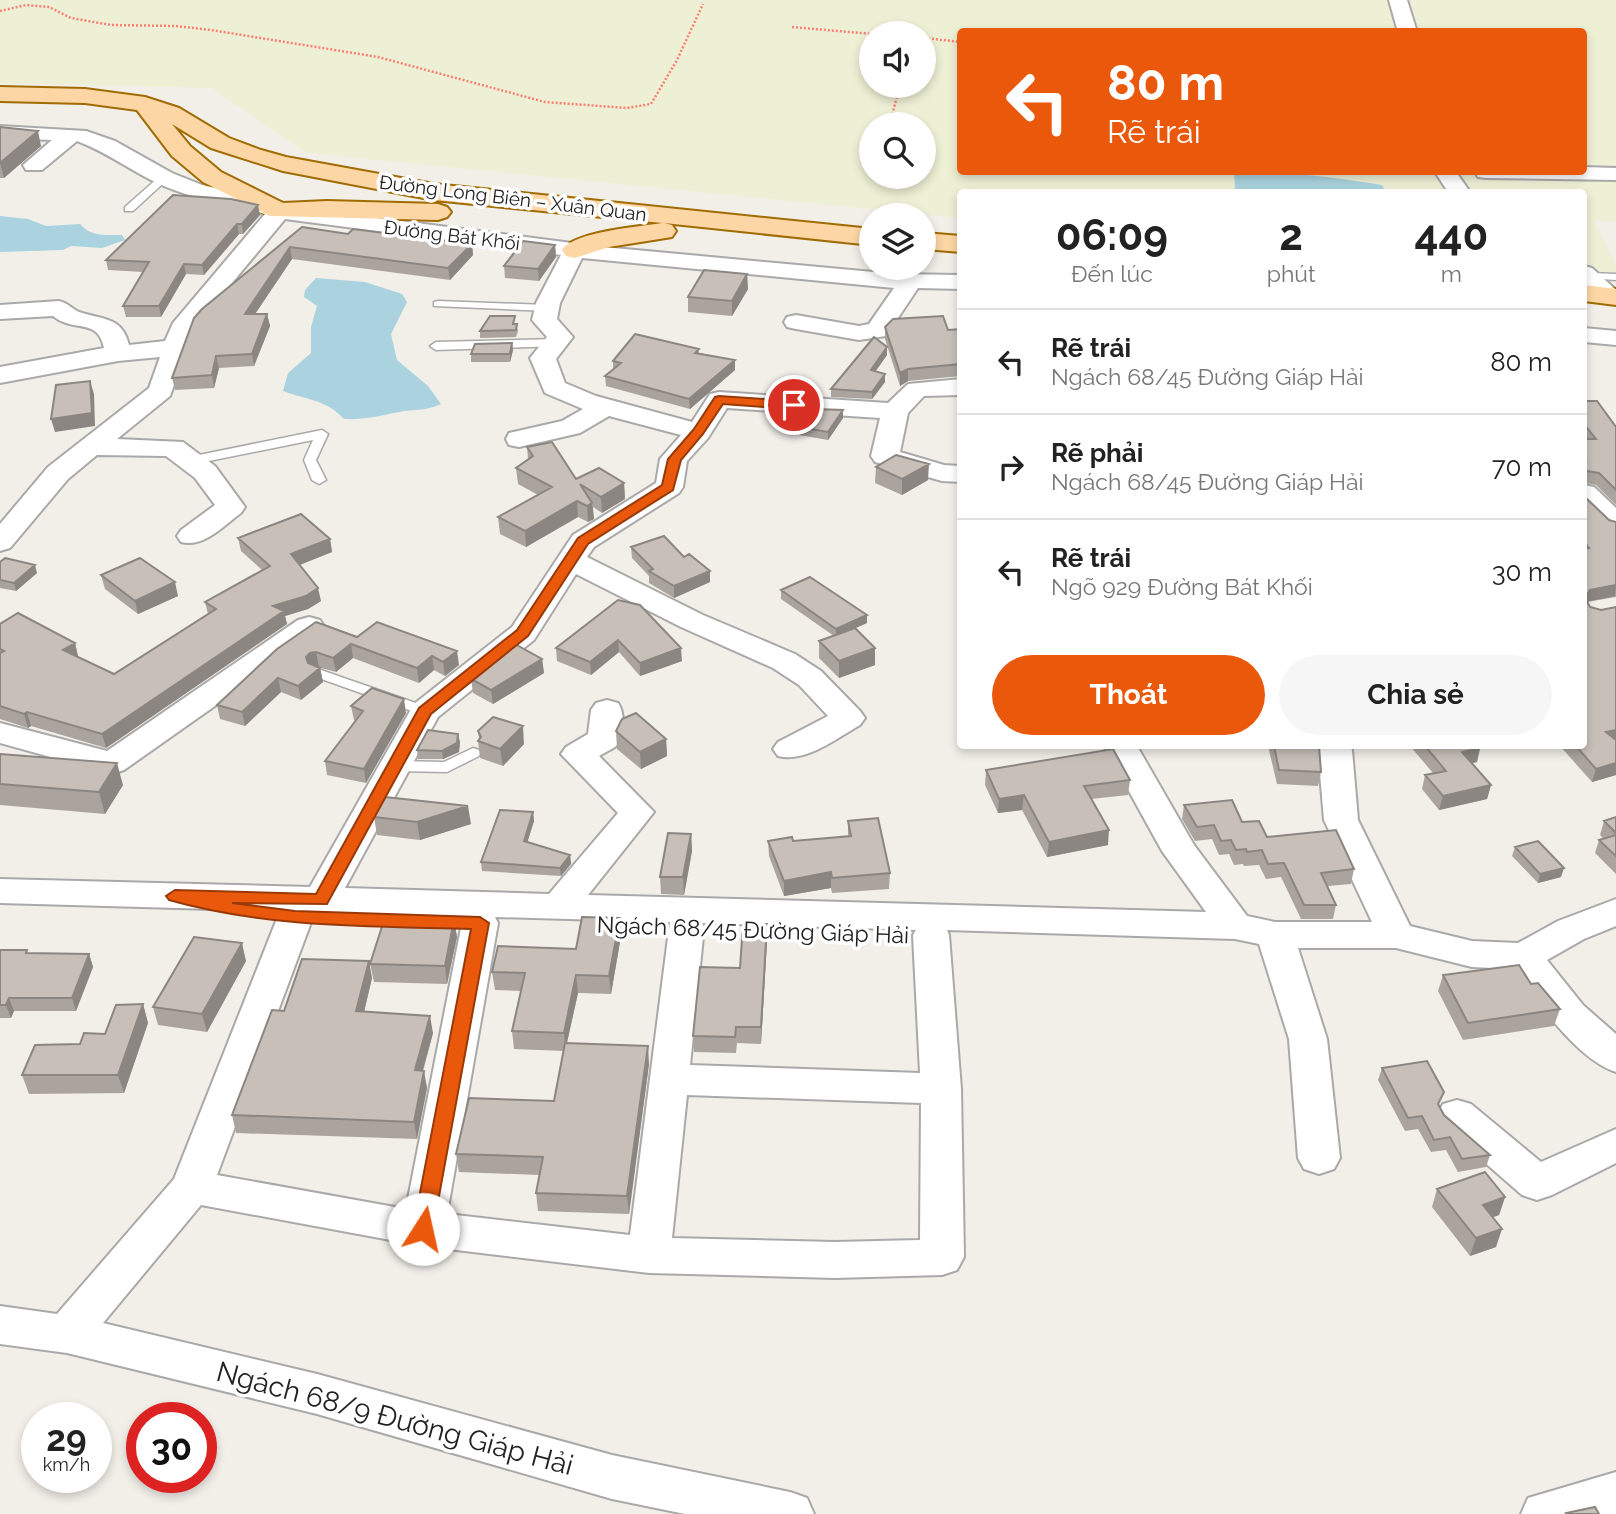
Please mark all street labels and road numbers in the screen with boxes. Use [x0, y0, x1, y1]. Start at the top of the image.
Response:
street label: Đường Long Biên – Xuân Quan [378, 171, 648, 225]
street label: Đường Bát Khối [383, 216, 521, 254]
street label: Ngách 68/45 Đường Giáp Hải [596, 911, 910, 948]
street label: Ngách 68/9 Đường Giáp Hải [213, 1355, 577, 1482]

